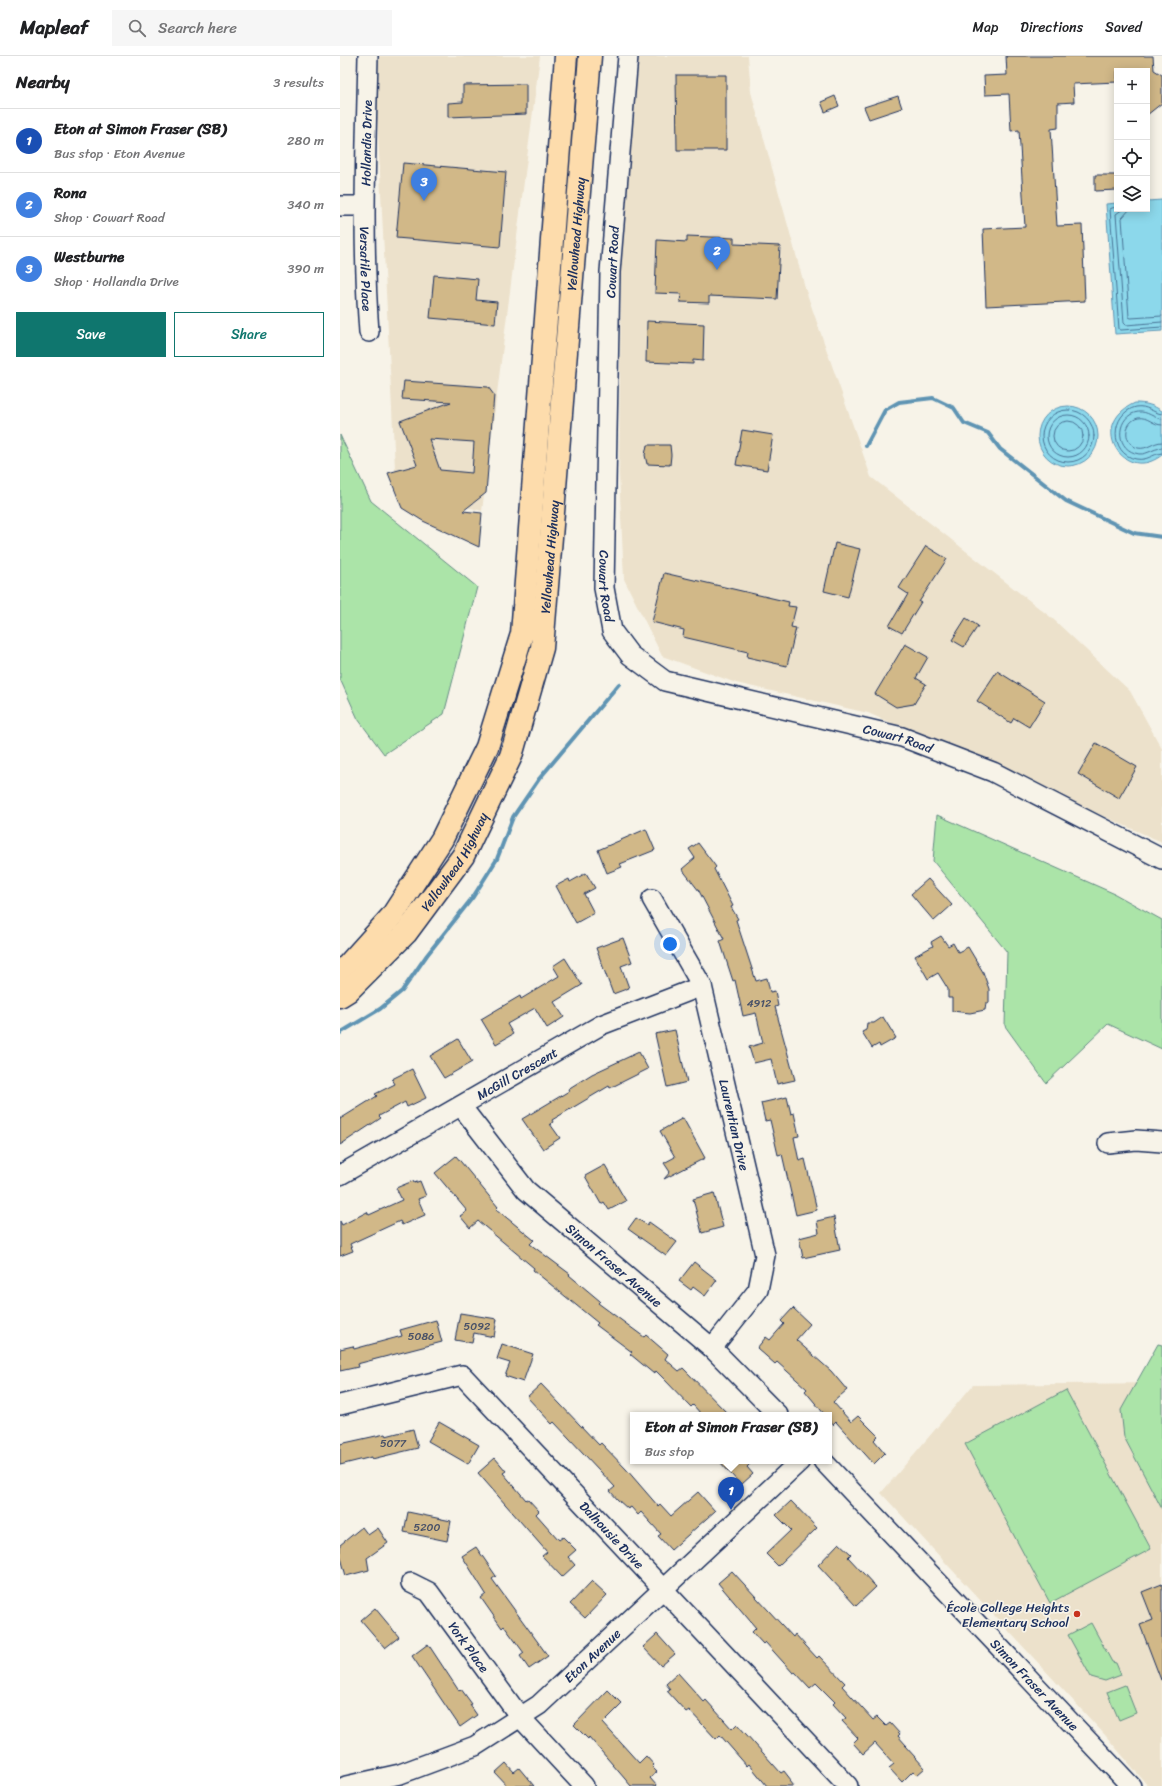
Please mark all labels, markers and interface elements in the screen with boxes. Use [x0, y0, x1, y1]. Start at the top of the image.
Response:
search box [112, 10, 392, 46]
text: Mapleaf [20, 11, 88, 44]
text: Search here [158, 15, 237, 41]
text: Map [972, 15, 998, 40]
text: Directions [1020, 15, 1083, 40]
text: Saved [1105, 15, 1142, 40]
icon: search [126, 17, 148, 39]
text: Nearby [16, 67, 70, 97]
map controls [1114, 68, 1150, 212]
button: + [1114, 68, 1150, 104]
text: 3 results [273, 71, 324, 94]
street label: Hollandia Drive [354, 100, 379, 186]
button: − [1114, 104, 1150, 140]
text: Eton at Simon Fraser (SB) [54, 116, 226, 142]
text: 1 [26, 129, 32, 152]
text: 280 m [287, 129, 324, 152]
button: locate [1114, 140, 1150, 176]
text: Bus stop · Eton Avenue [54, 142, 185, 165]
pin: 3 [411, 168, 437, 201]
street label: Yellowhead Highway [560, 176, 592, 292]
button: layers [1114, 176, 1150, 212]
text: Rona [54, 180, 86, 206]
text: 2 [25, 193, 33, 216]
text: 340 m [287, 193, 324, 216]
text: Shop · Cowart Road [54, 206, 165, 229]
street label: Cowart Road [599, 224, 626, 299]
street label: Versatile Place [353, 226, 379, 312]
pin: 2 [704, 237, 730, 270]
text: Westburne [54, 244, 124, 270]
text: 3 [25, 257, 33, 280]
text: 390 m [287, 257, 324, 280]
text: Shop · Hollandia Drive [54, 270, 179, 293]
button: Save [16, 312, 166, 357]
button: Share [174, 312, 324, 357]
street label: Yellowhead Highway [534, 499, 566, 615]
street label: Cowart Road [592, 550, 621, 625]
street label: Cowart Road [861, 717, 937, 760]
street label: Yellowhead Highway [415, 808, 495, 916]
your location [660, 934, 680, 954]
house number: 4912 [747, 994, 772, 1013]
street label: McGill Crescent [472, 1041, 563, 1106]
street label: Laurentian Drive [712, 1077, 756, 1173]
street label: Simon Fraser Avenue [560, 1217, 668, 1314]
house number: 5092 [464, 1317, 491, 1336]
house number: 5086 [408, 1327, 434, 1346]
popup [630, 1412, 832, 1464]
text: Eton at Simon Fraser (SB) [645, 1414, 817, 1440]
house number: 5077 [380, 1434, 407, 1453]
text: Bus stop [645, 1440, 694, 1463]
pin: 1 [718, 1477, 744, 1510]
street label: Dalhousie Drive [574, 1496, 650, 1575]
house number: 5200 [414, 1518, 441, 1537]
place label: École College Heights Elementary School [946, 1596, 1070, 1634]
marker: École College Heights Elementary School [1072, 1609, 1082, 1619]
street label: York Place [442, 1617, 495, 1678]
street label: Eton Avenue [558, 1623, 627, 1689]
street label: Simon Fraser Avenue [985, 1633, 1085, 1737]

